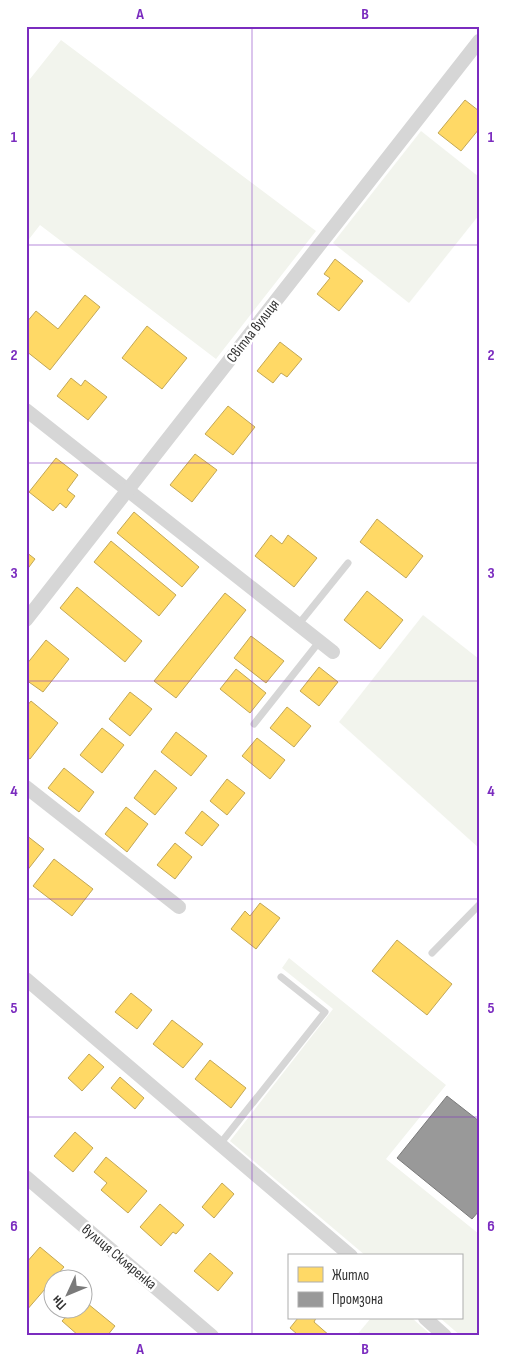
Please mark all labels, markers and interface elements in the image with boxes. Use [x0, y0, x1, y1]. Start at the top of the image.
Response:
text: A [135, 5, 144, 24]
text: B [361, 5, 369, 24]
text: 1 [11, 128, 18, 147]
text: 1 [488, 128, 495, 147]
street label: Світла вулиця [222, 295, 284, 366]
text: 2 [10, 346, 18, 365]
text: 2 [487, 346, 495, 365]
text: 3 [10, 564, 18, 583]
text: 3 [487, 564, 495, 583]
text: 4 [10, 782, 18, 801]
text: 4 [487, 782, 495, 801]
text: 5 [10, 999, 18, 1018]
text: 5 [487, 999, 495, 1018]
text: 6 [10, 1217, 18, 1236]
text: 6 [487, 1217, 495, 1236]
street label: вулиця Скляренка [78, 1220, 161, 1294]
legend [288, 1254, 462, 1320]
text: Житло [332, 1266, 369, 1285]
north arrow [42, 1270, 92, 1320]
text: Промзона [332, 1290, 383, 1309]
text: Пн [48, 1292, 70, 1313]
text: A [135, 1340, 144, 1359]
text: B [361, 1340, 369, 1359]

